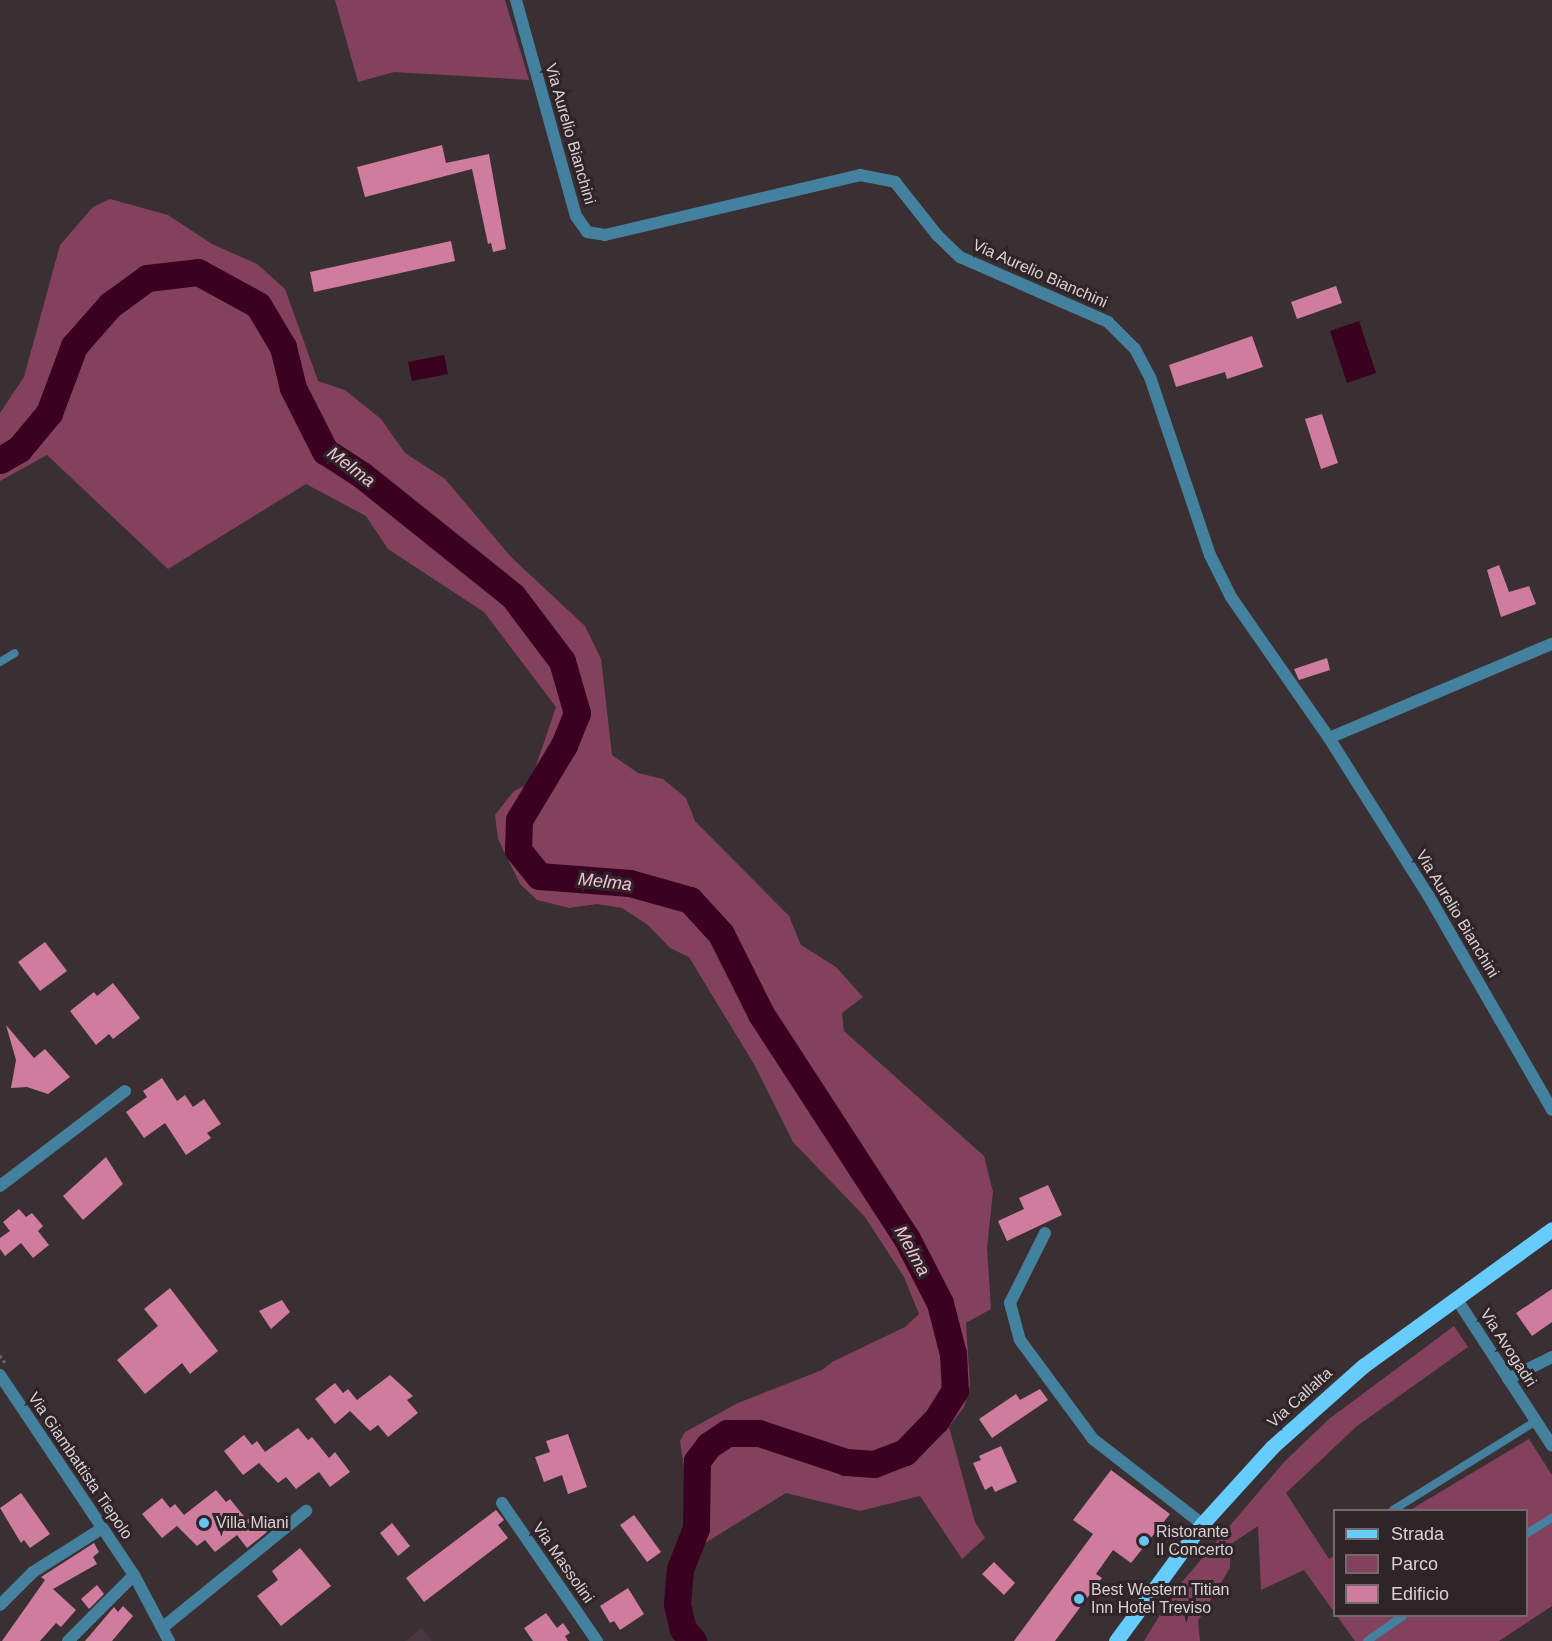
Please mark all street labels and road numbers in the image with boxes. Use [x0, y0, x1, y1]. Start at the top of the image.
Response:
street label: Via Aurelio Bianchini [541, 61, 599, 207]
street label: Via Aurelio Bianchini [969, 235, 1111, 313]
street label: Via Aurelio Bianchini [1411, 846, 1503, 982]
street label: Via Avogadri [1475, 1305, 1541, 1391]
street label: Via Callalta [1264, 1364, 1336, 1432]
street label: Via Giambattista Tiepolo [24, 1389, 136, 1543]
street label: Via Massolini [528, 1519, 598, 1607]

